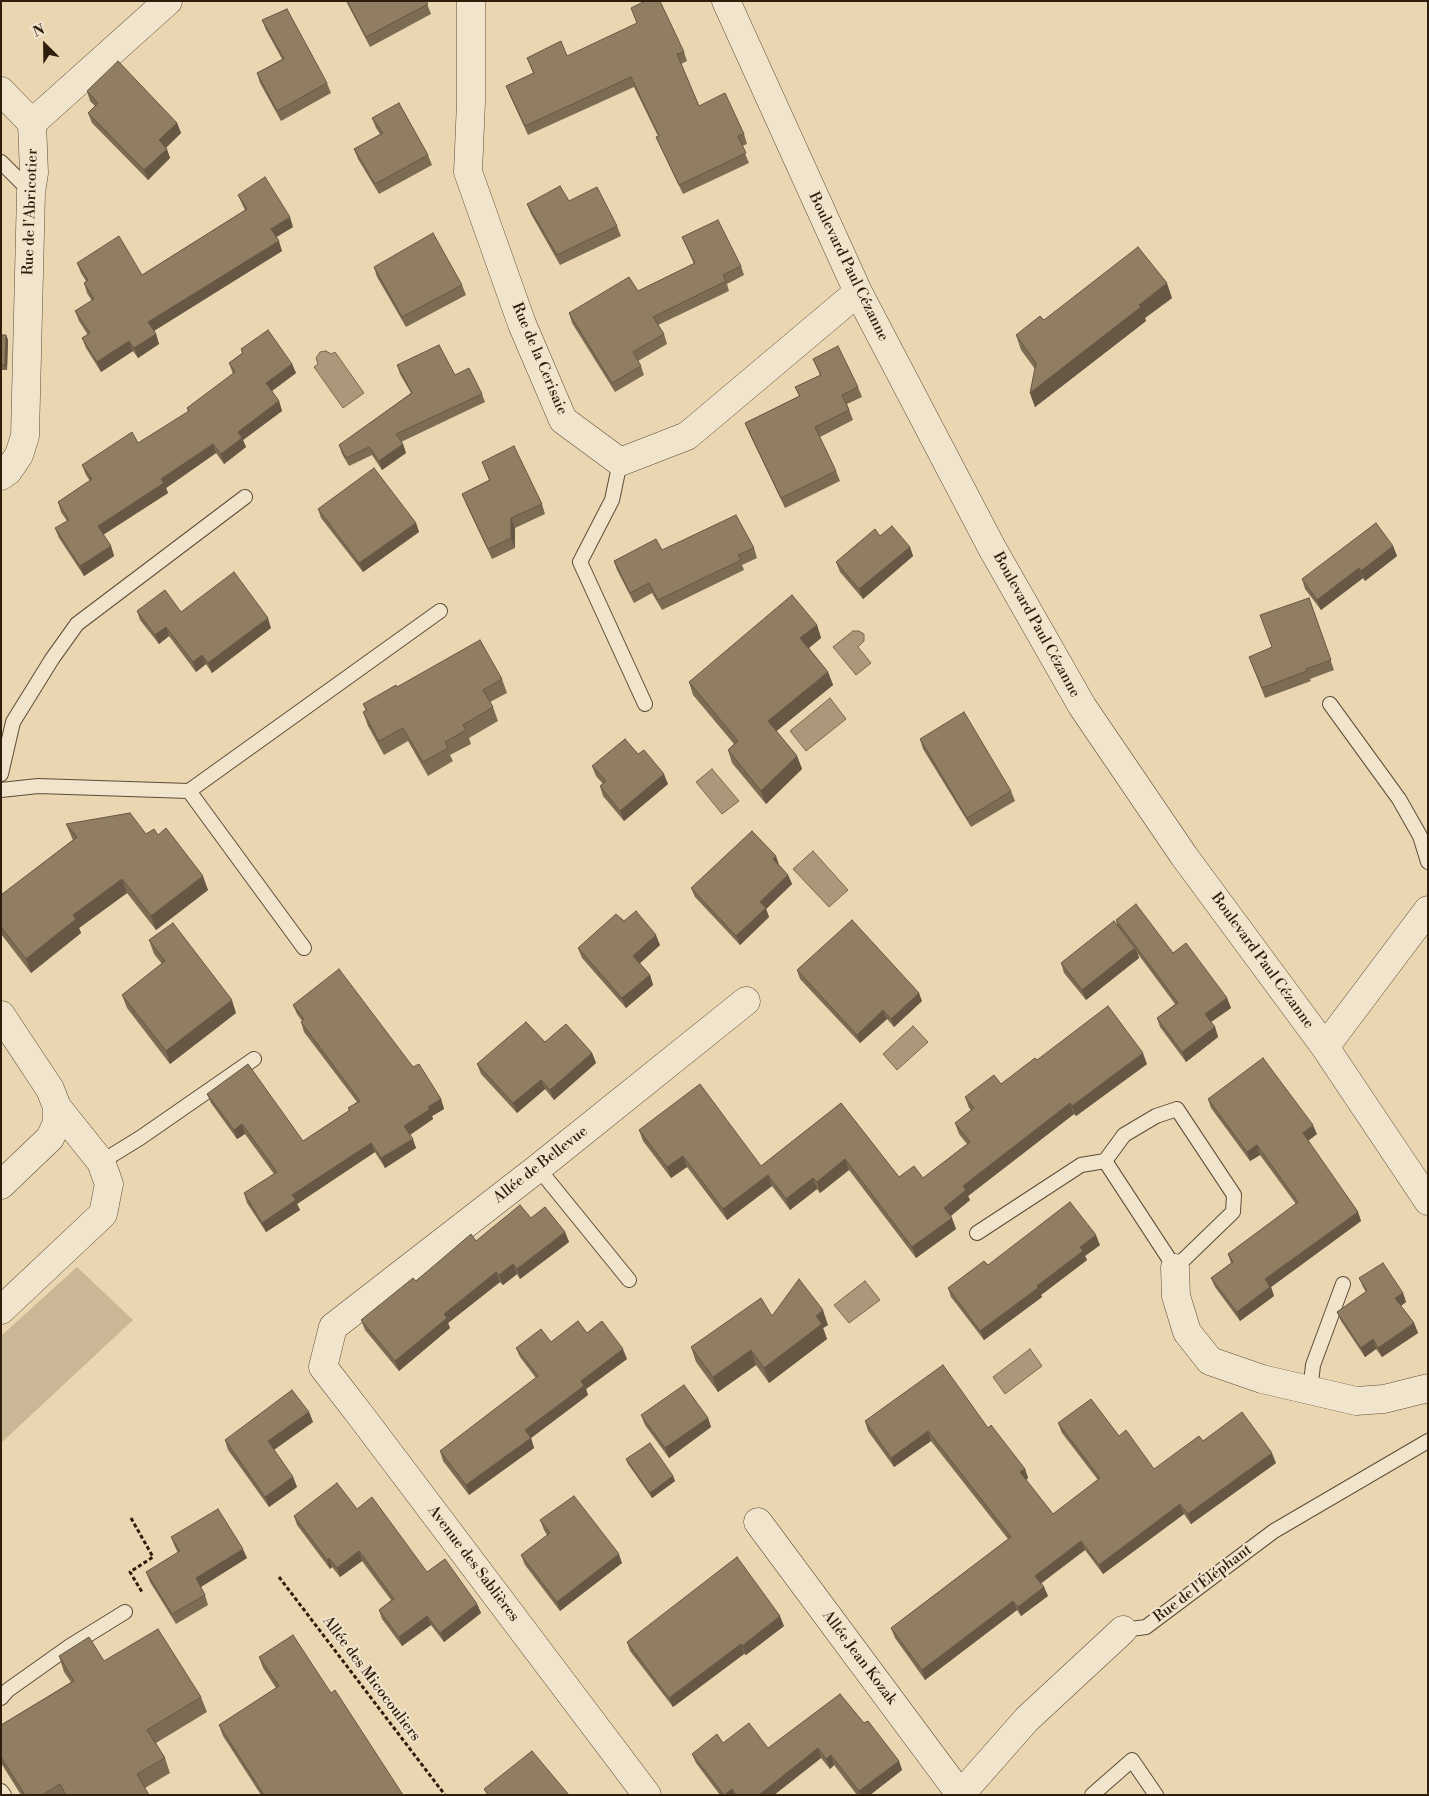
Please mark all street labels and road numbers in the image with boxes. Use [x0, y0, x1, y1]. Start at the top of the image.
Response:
street label: Rue de l'Abricotier [20, 148, 42, 276]
street label: Boulevard Paul Cézanne [804, 189, 892, 345]
street label: Rue de la Cerisaie [507, 300, 571, 418]
street label: Boulevard Paul Cézanne [988, 549, 1084, 701]
street label: Boulevard Paul Cézanne [1207, 889, 1317, 1033]
street label: Allée de Bellevue [490, 1123, 592, 1207]
street label: Avenue des Sablières [424, 1502, 522, 1626]
street label: Rue de l'Éléphant [1150, 1541, 1256, 1627]
street label: Allée Jean Kozak [818, 1608, 900, 1708]
street label: Allée des Micocouliers [318, 1613, 424, 1745]

